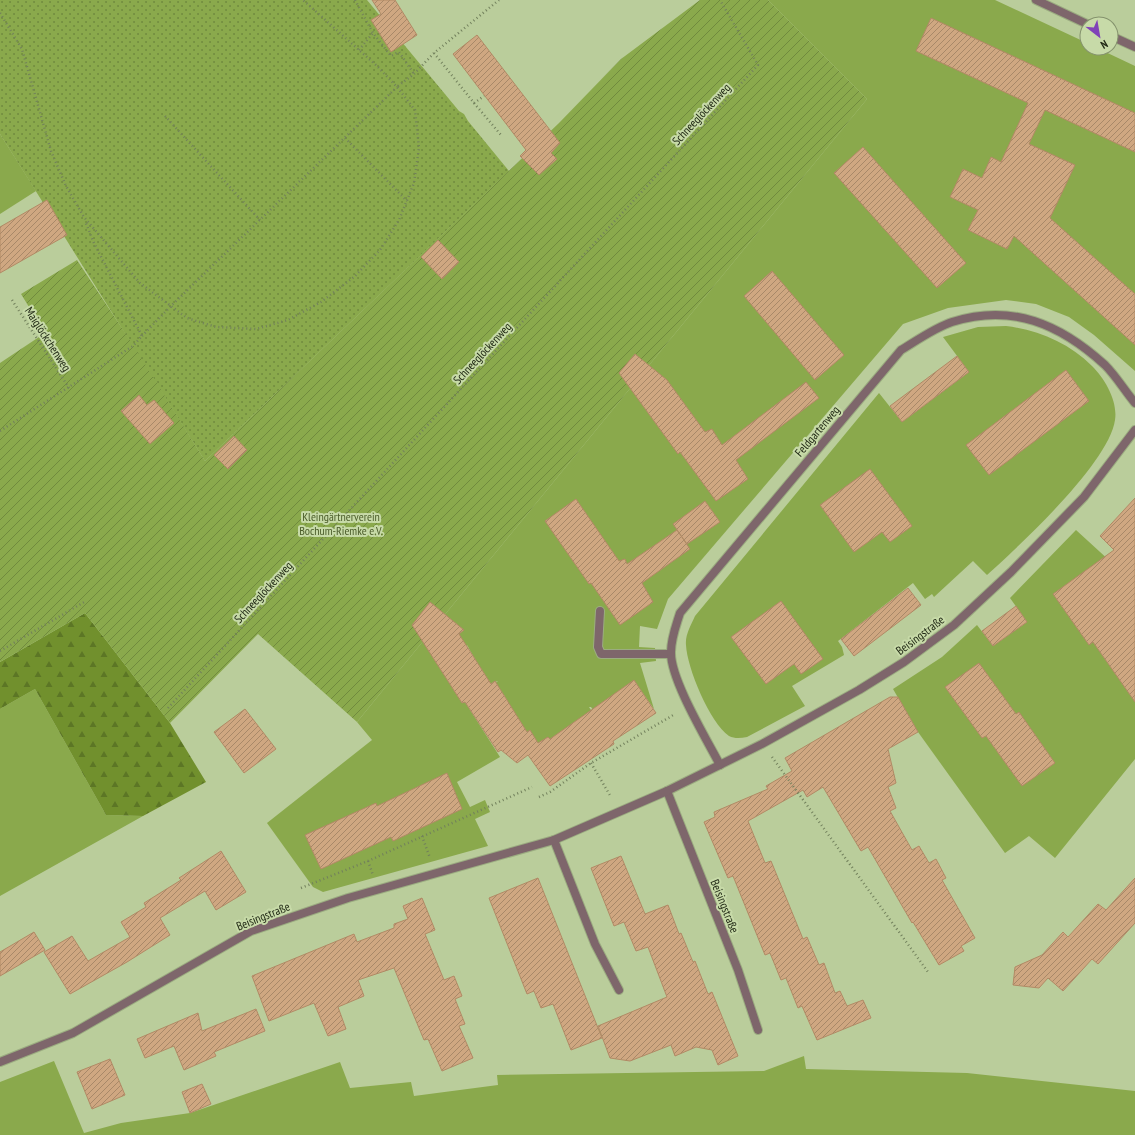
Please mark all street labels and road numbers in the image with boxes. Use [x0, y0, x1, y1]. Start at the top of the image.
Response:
street label: Schneeglöckenweg [669, 80, 733, 148]
street label: Maiglöckchenweg [22, 304, 74, 374]
street label: Schneeglöckenweg [450, 319, 514, 387]
street label: Feldgartenweg [791, 402, 843, 460]
street label: Schneeglöckenweg [231, 558, 295, 626]
street label: Beisingstraße [893, 612, 947, 658]
street label: Beisingstraße [707, 877, 743, 935]
street label: Beisingstraße [234, 898, 292, 934]

